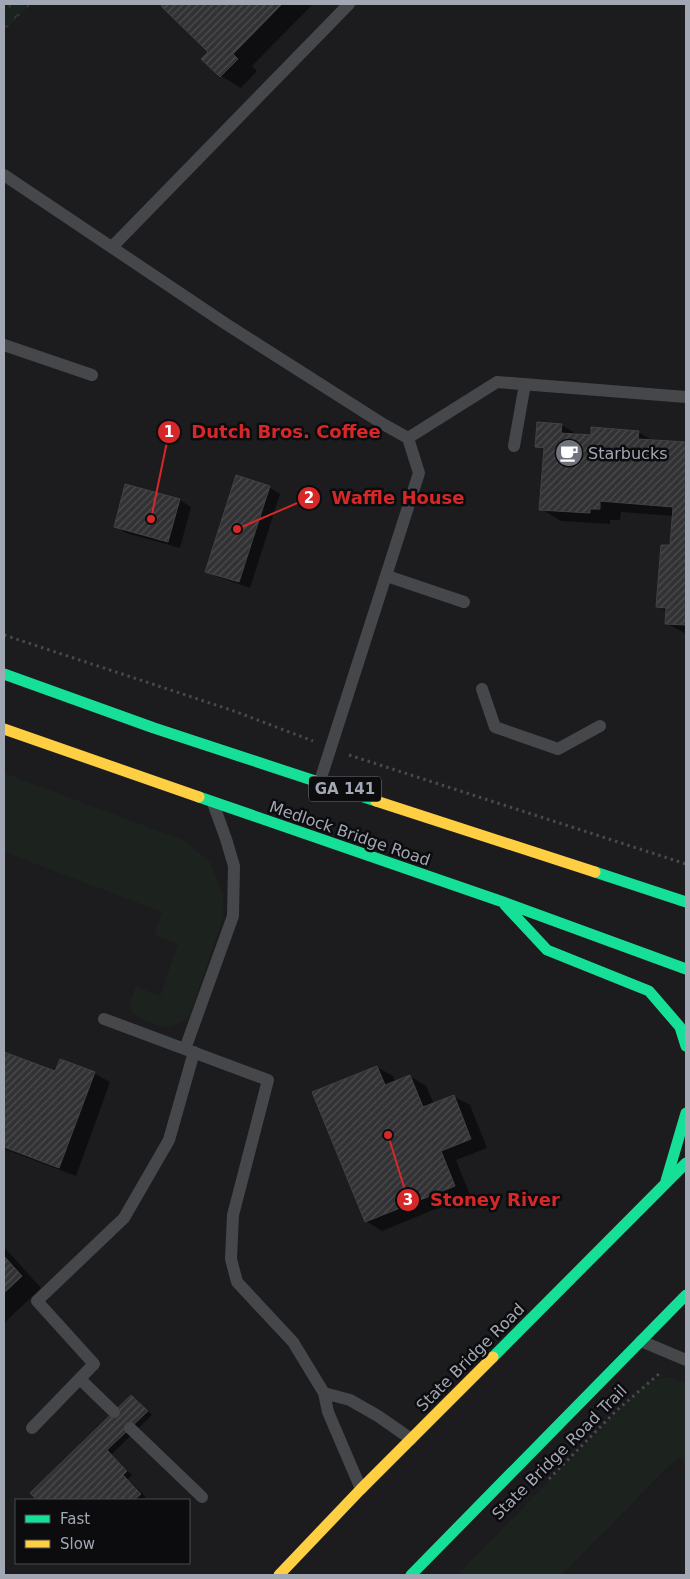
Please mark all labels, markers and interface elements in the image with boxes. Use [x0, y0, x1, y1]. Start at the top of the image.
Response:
callout: Dutch Bros. Coffee [156, 415, 391, 448]
text: Dutch Bros. Coffee [191, 421, 381, 442]
text: 1 [164, 423, 174, 441]
cafe icon: Starbucks [554, 438, 584, 468]
place label: Starbucks [588, 444, 668, 463]
callout: Waffle House [296, 482, 474, 515]
text: Waffle House [331, 487, 465, 508]
text: 2 [304, 489, 314, 507]
road number: GA 141 [309, 776, 381, 802]
street label: Medlock Bridge Road [267, 797, 433, 870]
callout: Stoney River [395, 1183, 570, 1216]
text: Stoney River [430, 1189, 560, 1210]
text: 3 [403, 1191, 413, 1209]
street label: State Bridge Road [412, 1299, 528, 1415]
street label: State Bridge Road Trail [488, 1381, 631, 1524]
legend [15, 1499, 190, 1564]
text: Fast [60, 1510, 90, 1528]
text: Slow [60, 1535, 95, 1553]

